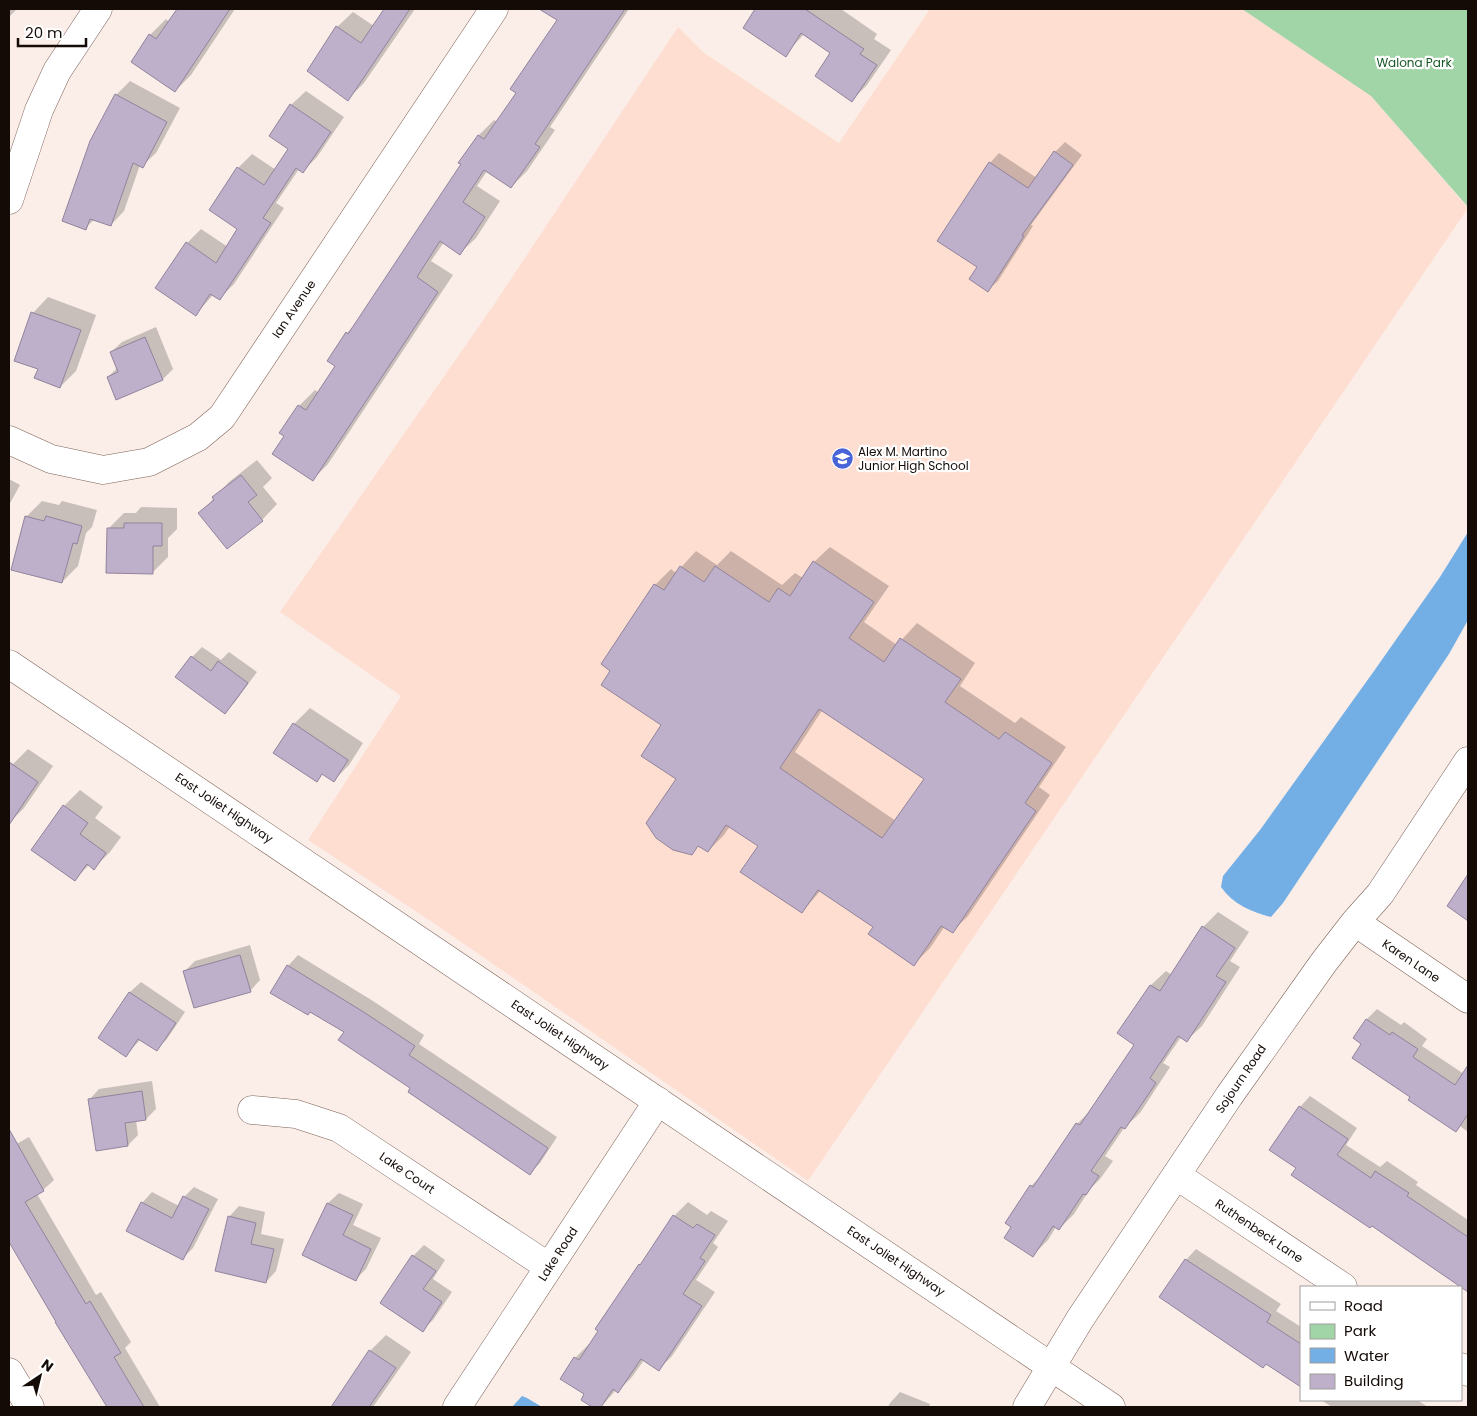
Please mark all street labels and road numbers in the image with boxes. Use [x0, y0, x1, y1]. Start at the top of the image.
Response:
street label: Ian Avenue [268, 276, 319, 341]
street label: East Joliet Highway [172, 768, 277, 847]
street label: Karen Lane [1379, 935, 1444, 986]
street label: East Joliet Highway [508, 995, 613, 1074]
street label: Sojourn Road [1211, 1041, 1270, 1116]
street label: Lake Court [376, 1148, 438, 1197]
street label: Ruthenbeck Lane [1212, 1195, 1307, 1266]
street label: East Joliet Highway [844, 1221, 949, 1300]
street label: Lake Road [534, 1223, 581, 1284]

